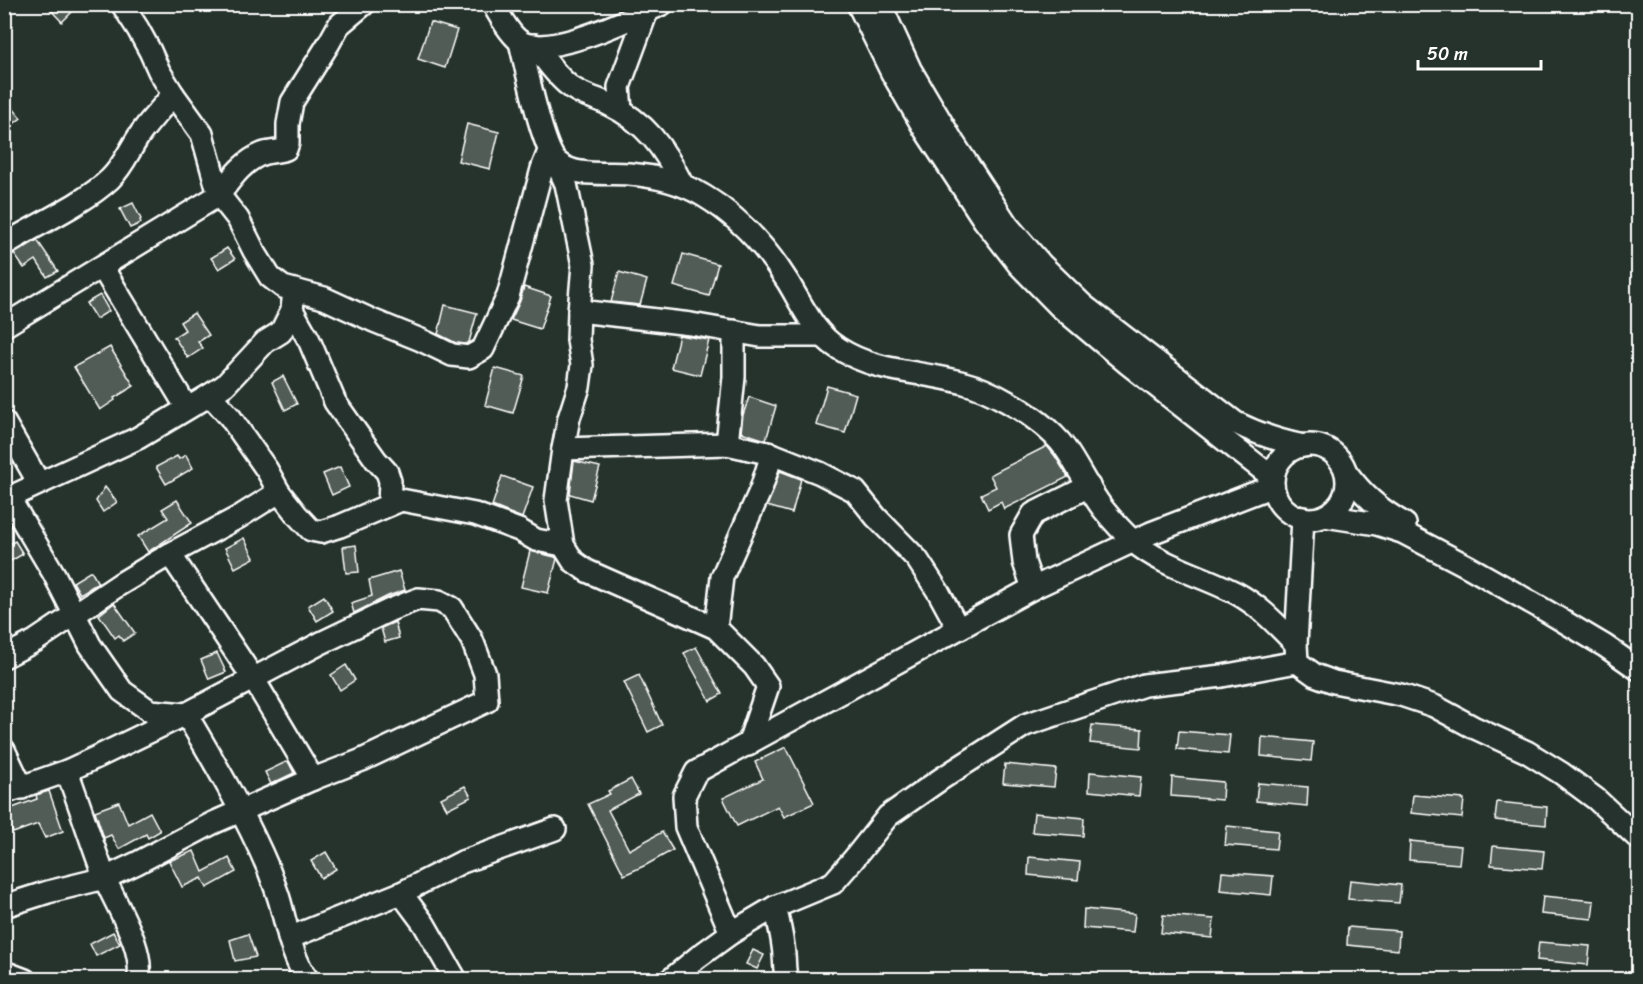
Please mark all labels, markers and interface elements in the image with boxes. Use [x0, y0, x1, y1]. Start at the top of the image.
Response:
scale bar [1418, 33, 1541, 71]
text: 50 m [1427, 38, 1468, 70]

